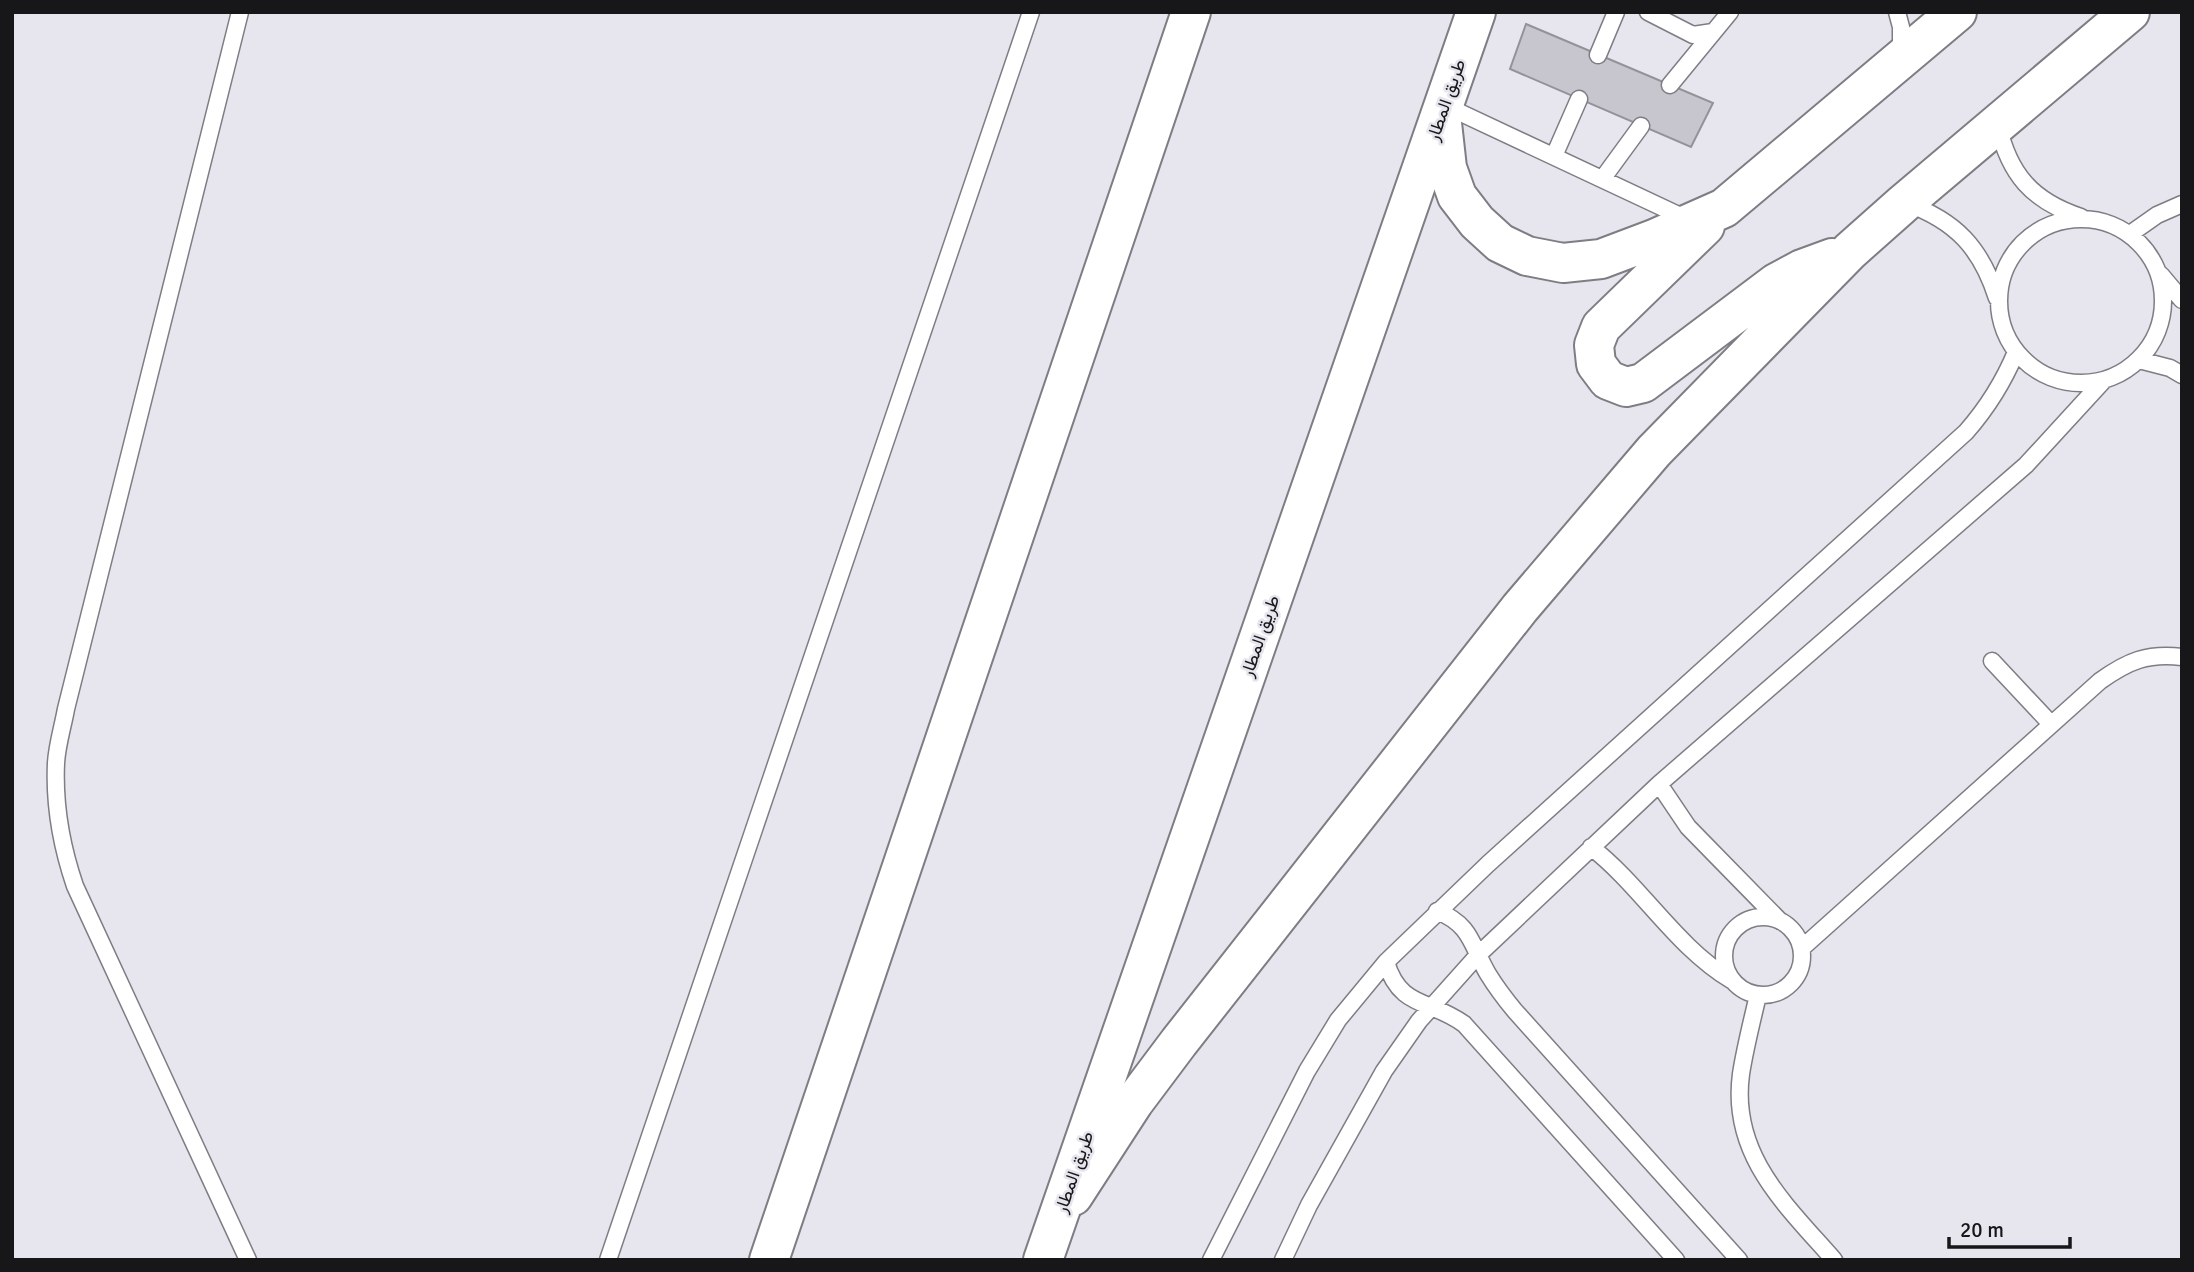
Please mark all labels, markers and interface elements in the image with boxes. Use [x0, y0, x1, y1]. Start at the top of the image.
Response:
street label: طريق المطار [1421, 56, 1470, 145]
street label: طريق المطار [1235, 592, 1284, 681]
street label: طريق المطار [1049, 1128, 1098, 1217]
scale bar [1949, 1206, 2070, 1250]
text: 20 m [1960, 1217, 2004, 1243]

